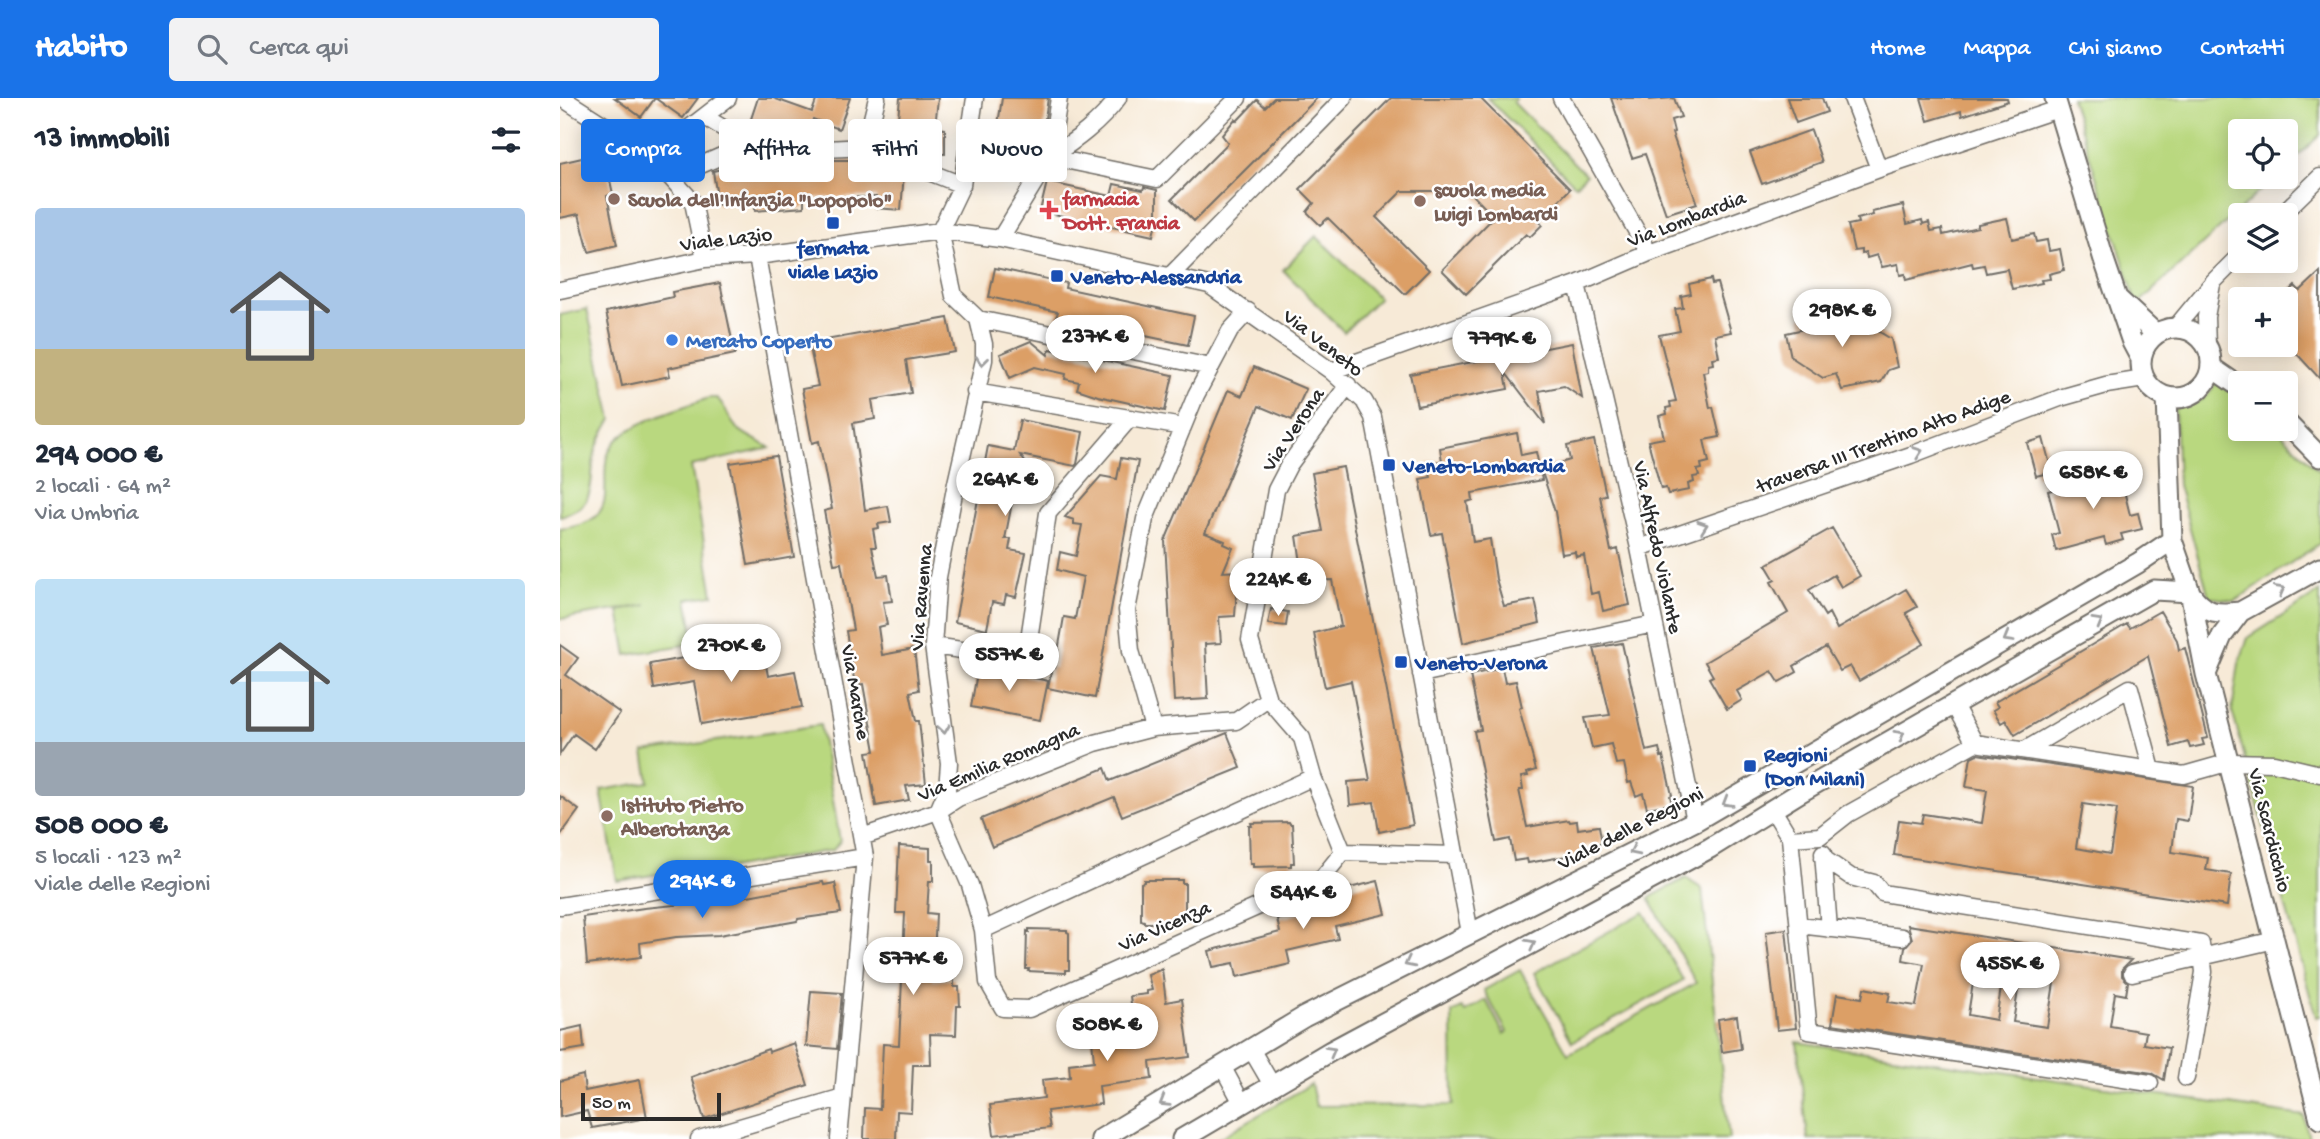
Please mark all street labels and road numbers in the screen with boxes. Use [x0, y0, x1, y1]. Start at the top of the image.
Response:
street label: Via Lombardia [1623, 187, 1751, 256]
street label: Viale Lazio [678, 223, 774, 260]
street label: Via Veneto [1276, 305, 1367, 384]
street label: Via Verona [1257, 383, 1333, 478]
street label: traversa III Trentino Alto Adige [1752, 385, 2016, 502]
street label: Via Alfredo Violante [1625, 458, 1686, 637]
street label: Via Ravenna [906, 541, 941, 653]
street label: Via Marche [833, 642, 874, 743]
street label: Via Emilia Romagna [914, 718, 1085, 810]
street label: Via Scardicchio [2240, 765, 2295, 895]
street label: Viale delle Regioni [1554, 783, 1709, 878]
street label: Via Vicenza [1115, 896, 1216, 960]

